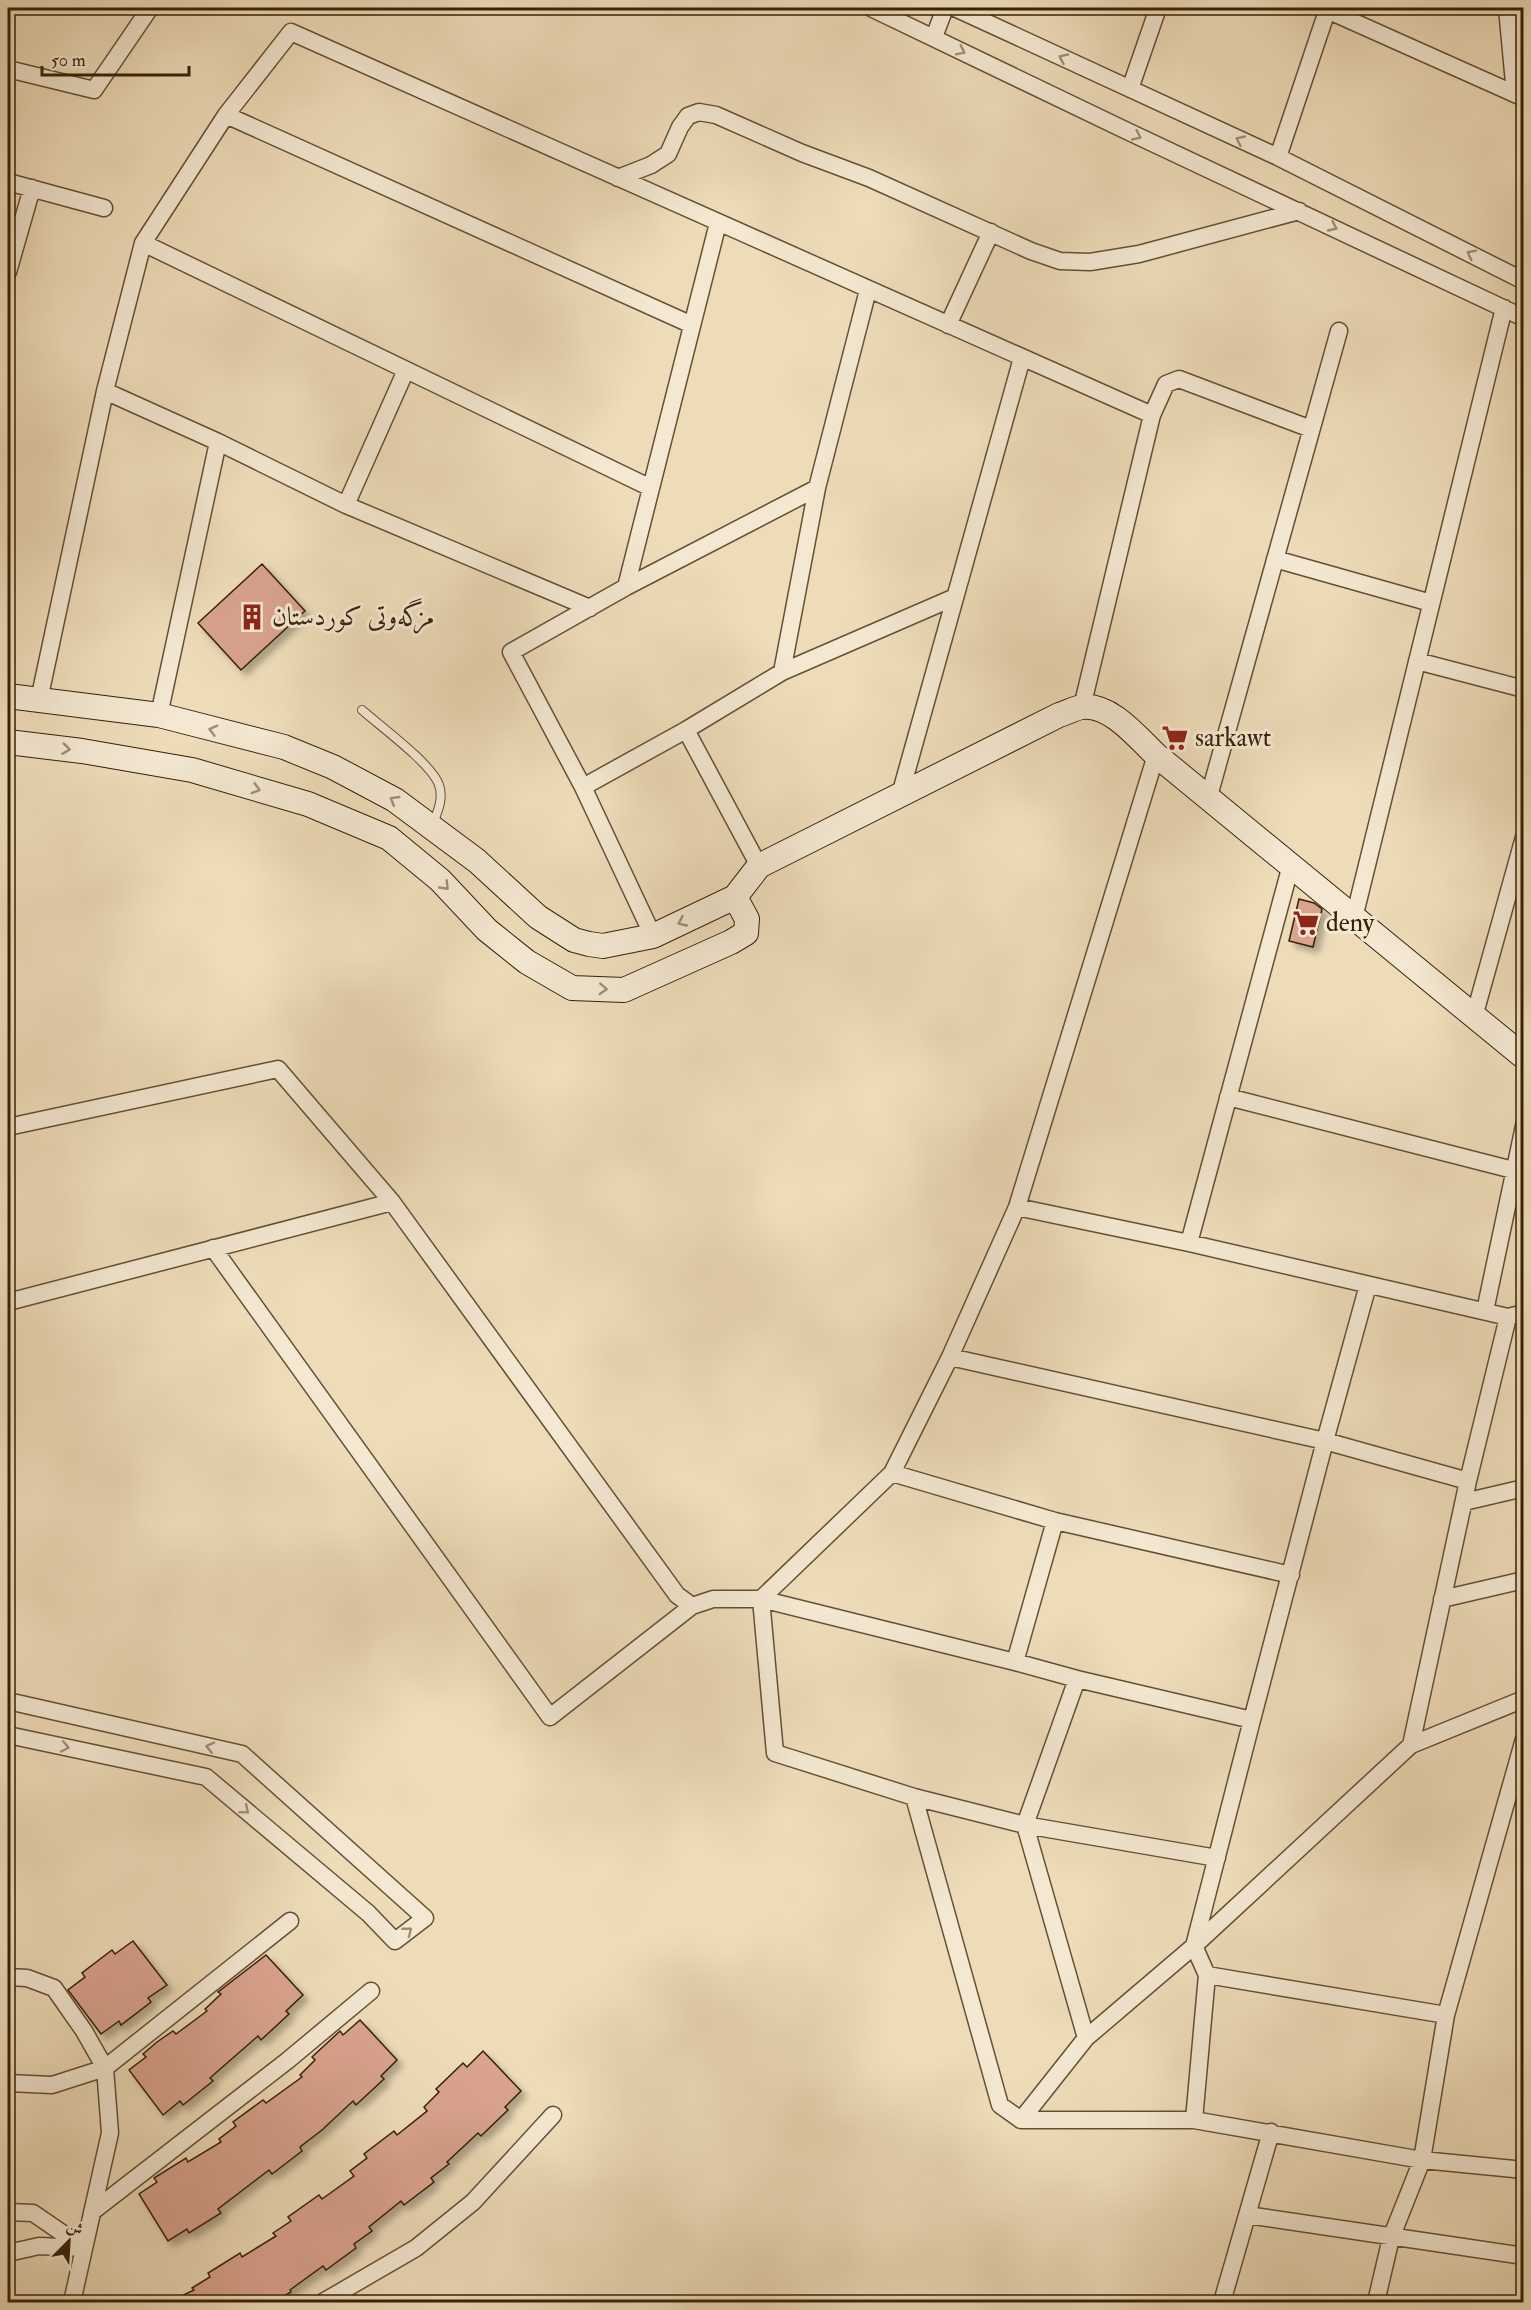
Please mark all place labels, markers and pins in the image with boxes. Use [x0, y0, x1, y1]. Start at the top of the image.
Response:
place label: مزگەوتی کوردستان [272, 598, 434, 634]
building icon: مزگەوتی کوردستان [237, 602, 267, 632]
place label: sarkawt [1195, 722, 1271, 754]
supermarket icon: sarkawt [1160, 723, 1190, 753]
place label: deny [1326, 907, 1375, 939]
supermarket icon: deny [1291, 908, 1321, 938]

